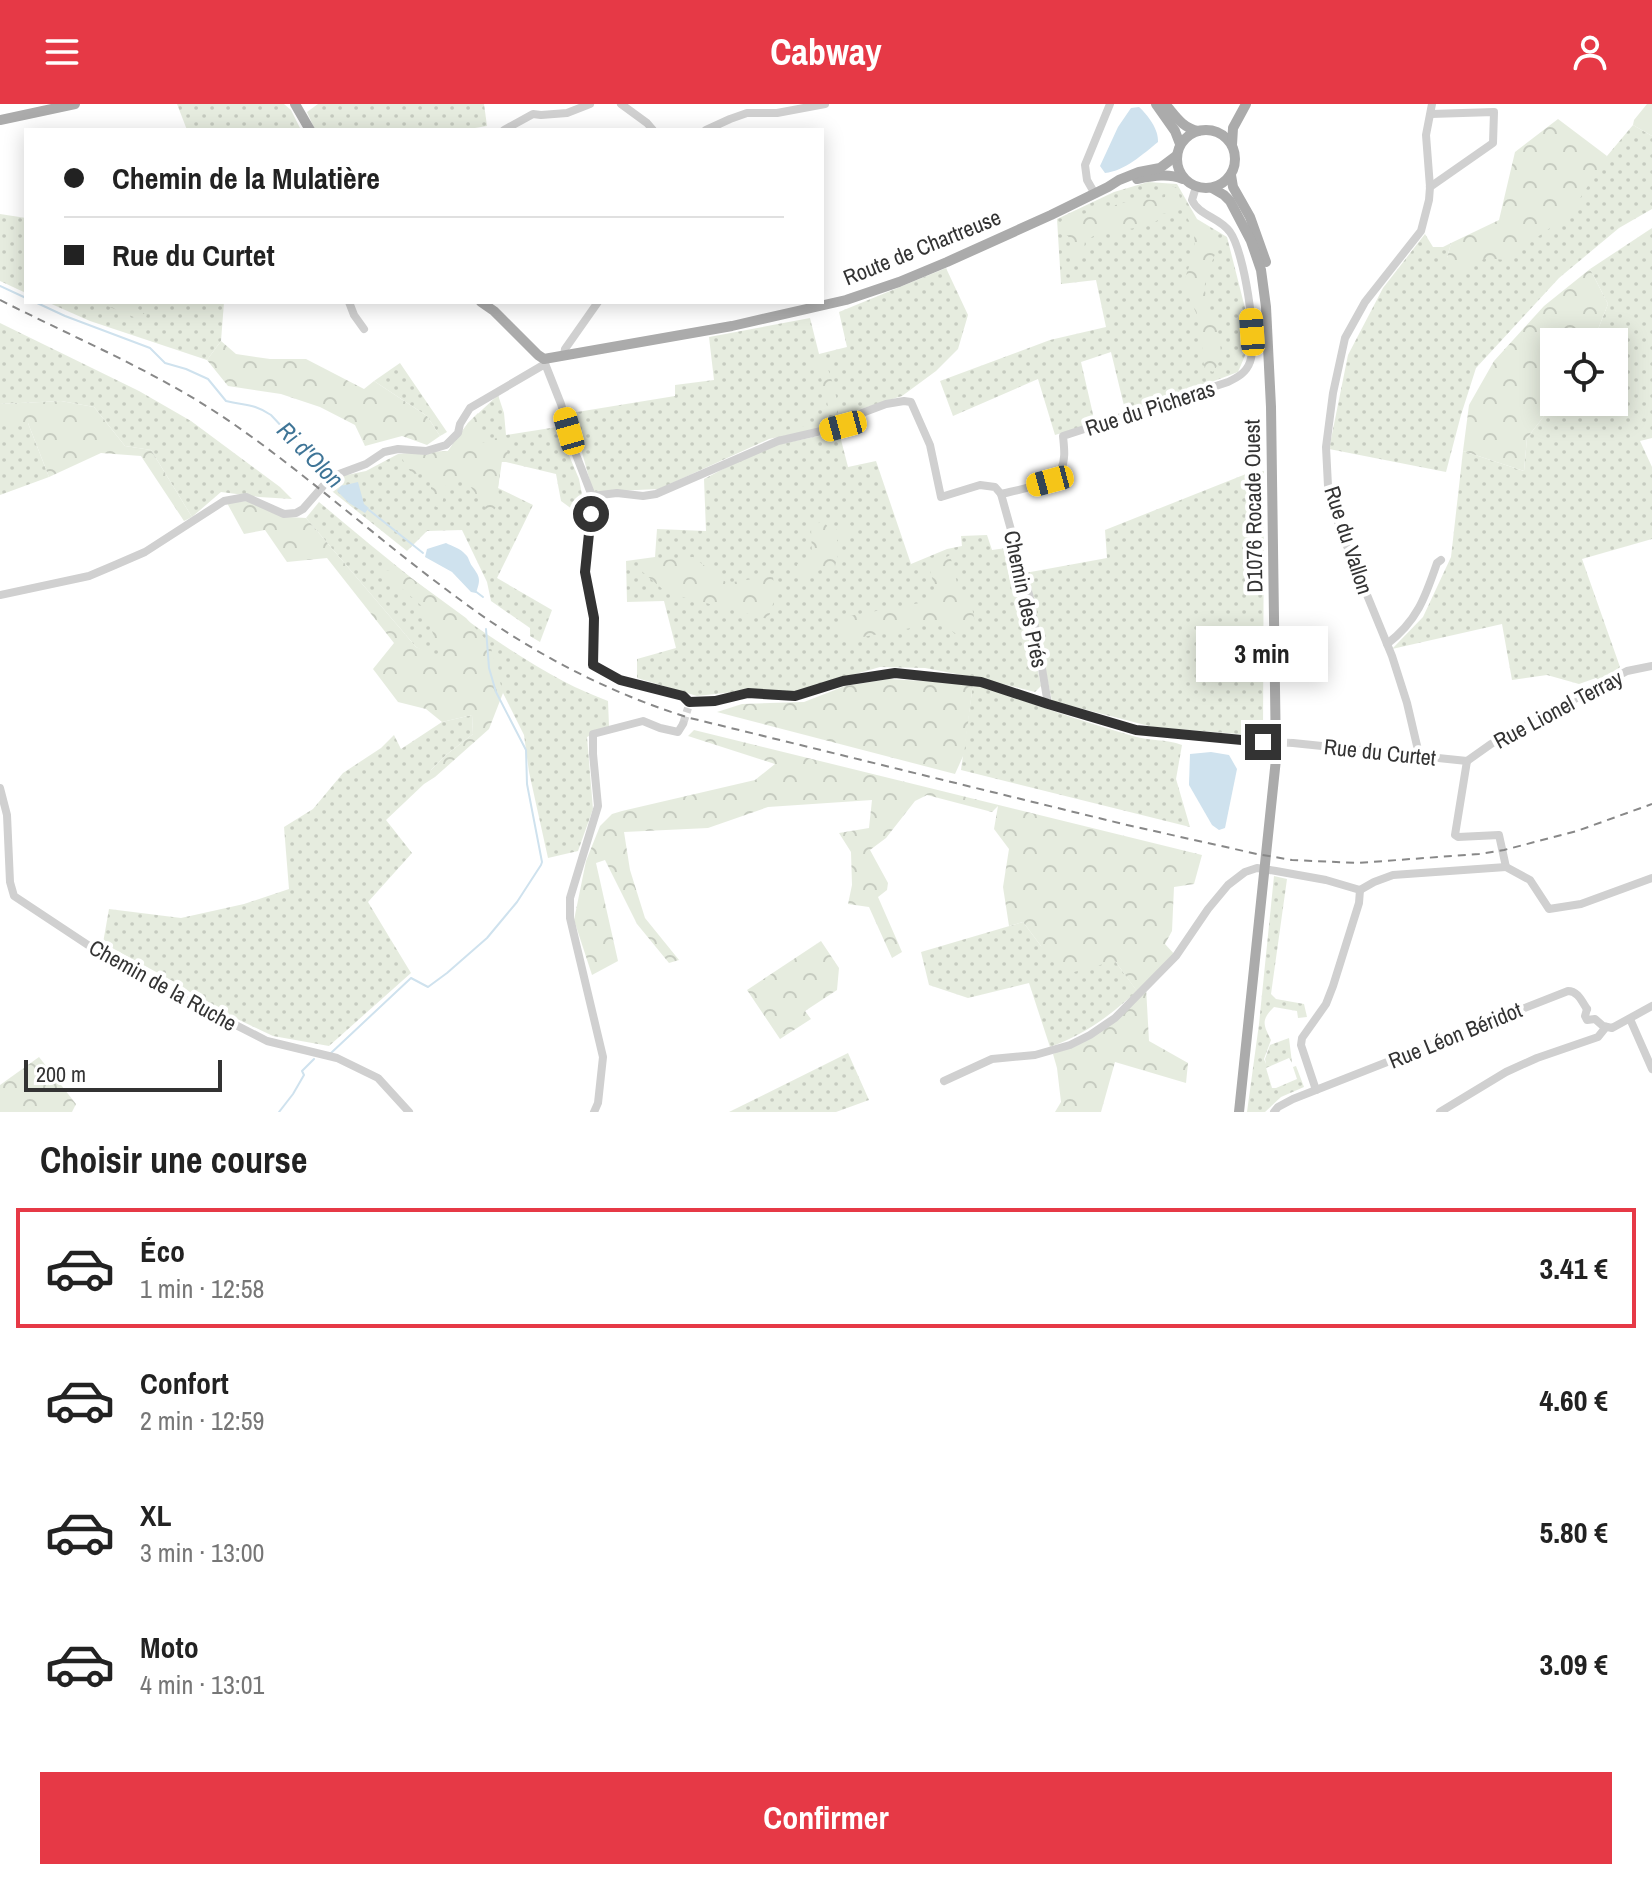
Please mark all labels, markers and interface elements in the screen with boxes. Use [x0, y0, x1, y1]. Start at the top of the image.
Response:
text: Cabway [770, 28, 882, 76]
icon: menu [40, 30, 84, 74]
icon: person [1568, 30, 1612, 74]
text: Chemin de la Mulatière [112, 158, 380, 198]
street label: Route de Chartreuse [839, 202, 1005, 292]
text: Rue du Curtet [112, 235, 275, 275]
car [1238, 307, 1266, 357]
map controls [1540, 328, 1628, 416]
button: locate [1540, 328, 1628, 416]
street label: Rue du Picheras [1081, 373, 1219, 443]
car [551, 405, 587, 457]
car [817, 408, 869, 444]
water label: Ri d'Olon [271, 414, 351, 494]
street label: D1076 Rocade Ouest [1236, 419, 1270, 593]
car [1024, 463, 1076, 499]
street label: Rue du Vallon [1317, 482, 1381, 598]
route start [573, 496, 609, 532]
street label: Chemin des Prés [997, 528, 1055, 670]
callout: 3 min [1197, 626, 1329, 682]
text: 3 min [1234, 636, 1290, 671]
street label: Rue Lionel Terray [1488, 662, 1628, 756]
route end [1245, 724, 1281, 760]
street label: Rue du Curtet [1323, 731, 1437, 773]
street label: Chemin de la Ruche [84, 932, 242, 1038]
street label: Rue Léon Béridot [1384, 995, 1526, 1075]
scale bar [24, 1056, 222, 1092]
text: 200 m [36, 1059, 86, 1089]
text: Choisir une course [40, 1136, 307, 1184]
text: Éco [140, 1231, 185, 1271]
icon: car [44, 1232, 116, 1304]
text: 3.41 € [1540, 1248, 1608, 1288]
text: 1 min · 12:58 [140, 1271, 264, 1306]
text: Confort [140, 1363, 229, 1403]
icon: car [44, 1364, 116, 1436]
text: 4.60 € [1540, 1380, 1608, 1420]
text: 2 min · 12:59 [140, 1403, 264, 1438]
text: XL [140, 1495, 171, 1535]
icon: car [44, 1496, 116, 1568]
text: 5.80 € [1540, 1512, 1608, 1552]
text: 3 min · 13:00 [140, 1535, 264, 1570]
text: Moto [140, 1627, 199, 1667]
icon: car [44, 1628, 116, 1700]
text: 3.09 € [1540, 1644, 1608, 1684]
text: 4 min · 13:01 [140, 1667, 264, 1702]
button: Confirmer [40, 1772, 1612, 1864]

